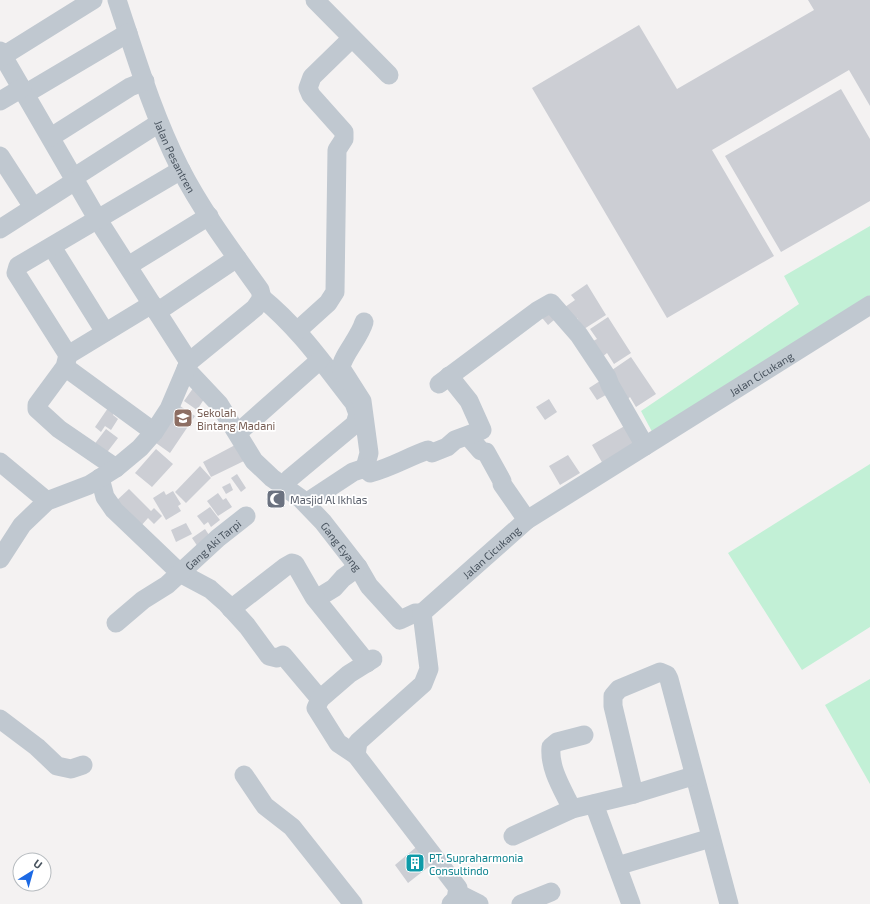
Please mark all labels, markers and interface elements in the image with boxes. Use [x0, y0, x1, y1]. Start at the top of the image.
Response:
street label: Jalan Pesantren [153, 118, 199, 195]
street label: Jalan Cicukang [727, 349, 795, 398]
place label: Sekolah Bintang Madani [197, 406, 275, 432]
school or university icon: Sekolah Bintang Madani [172, 407, 194, 429]
mosque icon: Masjid Al Ikhlas [265, 488, 287, 510]
place label: Masjid Al Ikhlas [290, 493, 368, 507]
street label: Gang Aki Tarpi [182, 516, 243, 572]
street label: Gang Eyang [319, 519, 365, 573]
street label: Jalan Cicukang [459, 523, 523, 581]
place label: PT. Supraharmonia Consultindo [429, 851, 523, 877]
north arrow [12, 852, 52, 892]
building icon: PT. Supraharmonia Consultindo [404, 852, 426, 874]
text: U [31, 856, 45, 871]

